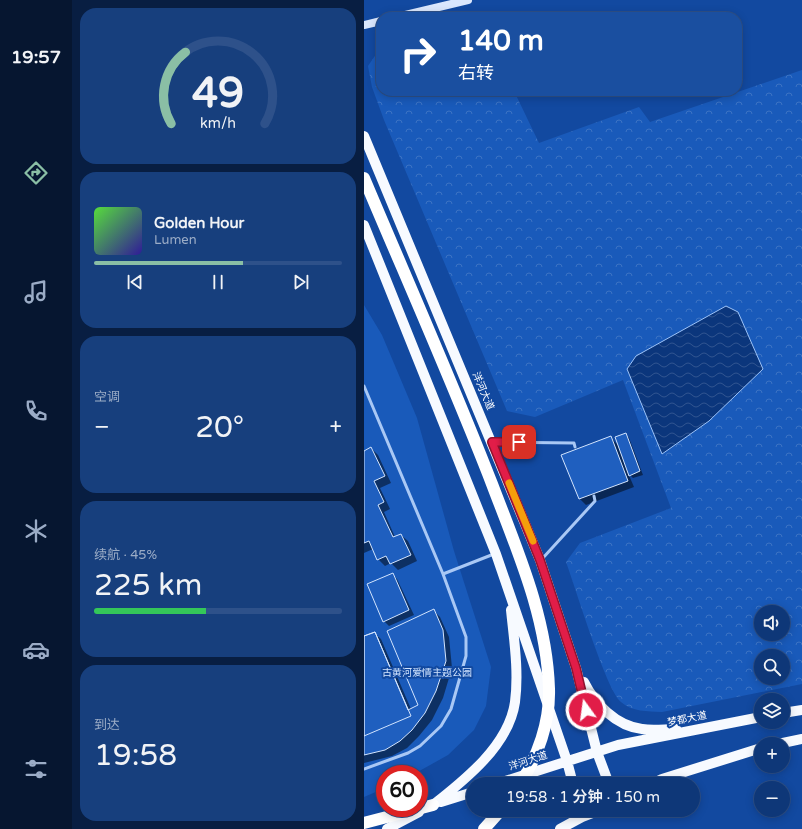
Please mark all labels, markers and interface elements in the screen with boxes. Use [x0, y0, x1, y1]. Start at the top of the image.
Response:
text: 140 m [458, 24, 544, 58]
icon: right [392, 28, 444, 80]
text: 19:57 [11, 46, 61, 68]
text: 右转 [458, 62, 494, 84]
text: 49 [192, 69, 244, 119]
text: km/h [200, 115, 236, 132]
icon: directions [22, 159, 50, 187]
text: Golden Hour [154, 214, 244, 232]
text: Lumen [154, 232, 197, 248]
icon: previous [124, 271, 146, 293]
icon: pause [207, 271, 229, 293]
icon: next [290, 271, 312, 293]
icon: music [22, 278, 50, 306]
street label: 洋河大道 [470, 370, 496, 412]
text: 空调 [94, 389, 120, 405]
icon: phone [22, 397, 50, 425]
text: 20° [195, 409, 244, 446]
text: − [94, 414, 110, 440]
text: + [330, 414, 342, 440]
pin [502, 425, 536, 459]
icon: arrive [508, 431, 530, 453]
icon: climate [22, 517, 50, 545]
text: 续航 · 45% [94, 547, 157, 563]
text: 225 km [94, 567, 202, 604]
map controls [754, 605, 790, 817]
button: sound [754, 605, 790, 641]
icon: car [22, 636, 50, 664]
button: search [754, 649, 790, 685]
park label: 古黄河爱情主题公园 [382, 667, 472, 679]
position arrow [565, 689, 607, 731]
button: layers [754, 693, 790, 729]
street label: 梦都大道 [666, 709, 708, 729]
text: 到达 [94, 717, 120, 733]
text: 19:58 [94, 737, 177, 774]
button: + [754, 737, 790, 773]
street label: 洋河大道 [507, 749, 549, 773]
icon: filters [22, 755, 50, 783]
speed limit sign: 60 [376, 765, 428, 817]
button: − [754, 781, 790, 817]
text: 19:58 · 1 分钟 · 150 m [506, 788, 660, 806]

